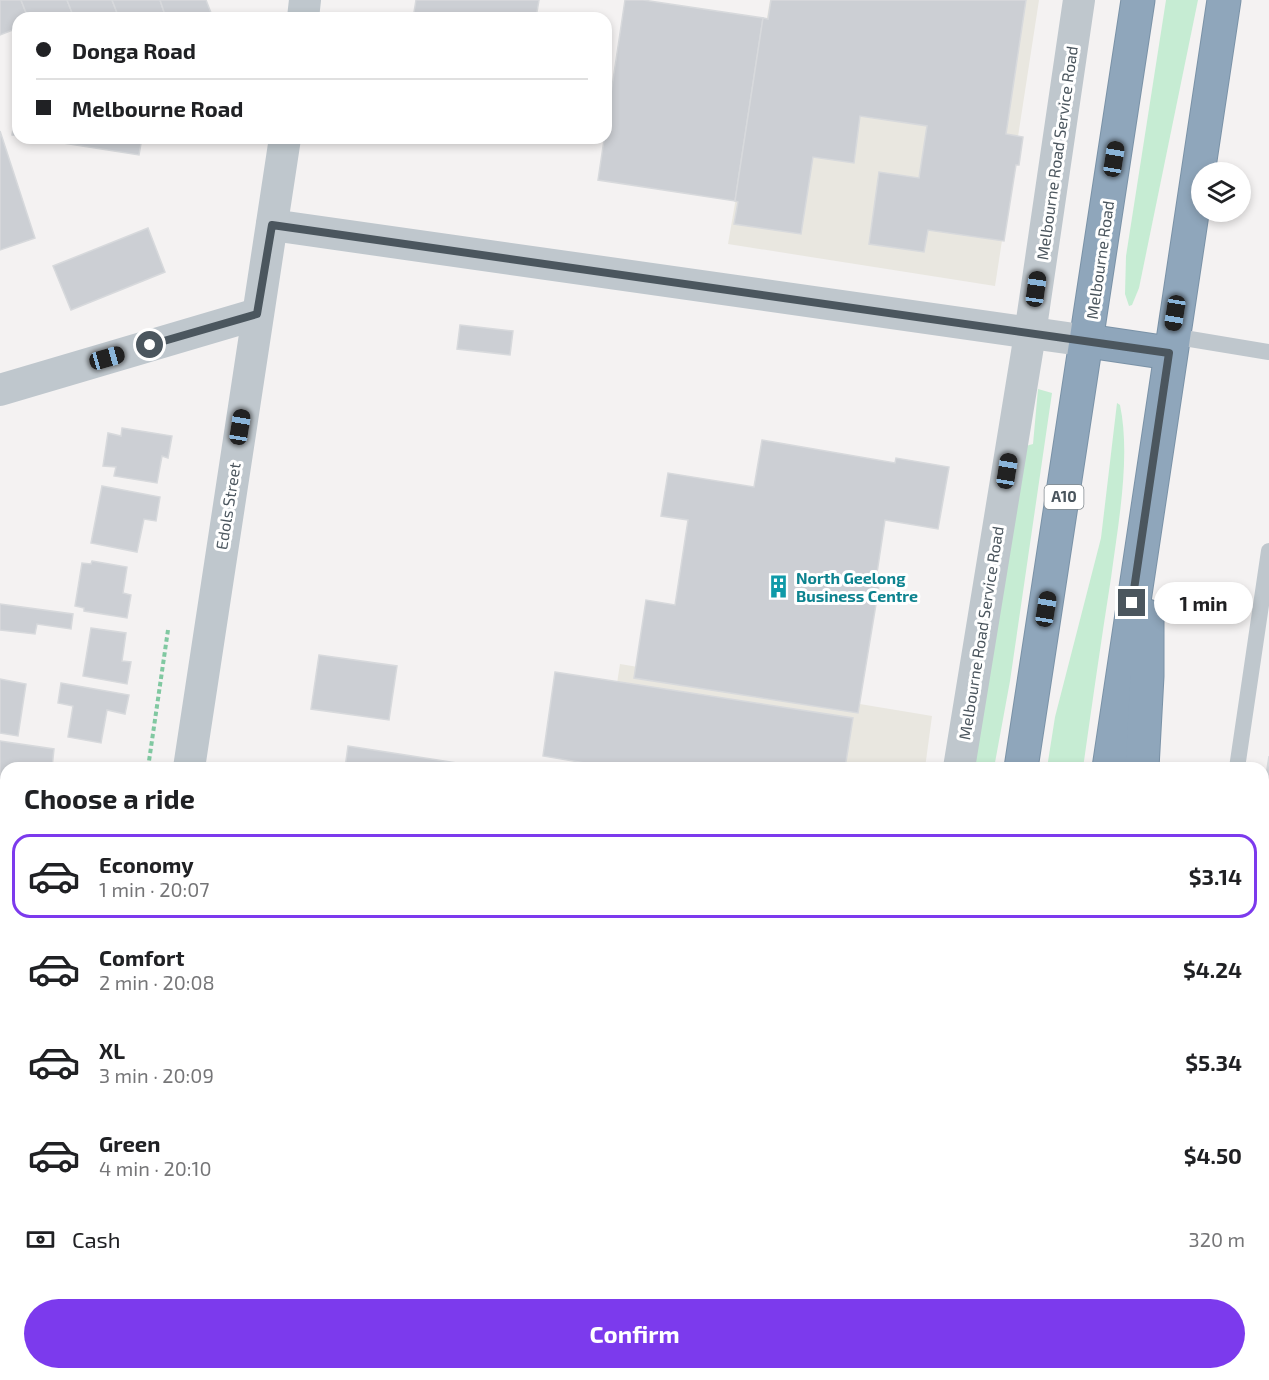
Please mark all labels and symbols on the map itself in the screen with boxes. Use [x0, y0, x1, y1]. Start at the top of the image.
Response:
street label: Melbourne Road Service Road [1032, 45, 1081, 261]
car [1102, 140, 1126, 178]
street label: Melbourne Road [1082, 199, 1117, 320]
car [1025, 270, 1047, 308]
car [1163, 294, 1187, 332]
route start [136, 331, 163, 358]
car [87, 344, 127, 372]
car [228, 408, 252, 446]
car [995, 452, 1019, 490]
street label: Edols Street [211, 461, 244, 551]
road number: A10 [1044, 485, 1084, 509]
street label: Melbourne Road Service Road [954, 525, 1007, 741]
place label: North Geelong Business Centre [796, 568, 918, 605]
building icon: North Geelong Business Centre [765, 574, 791, 600]
callout: 1 min [1153, 582, 1252, 624]
route end [1118, 589, 1145, 616]
car [1034, 590, 1058, 628]

